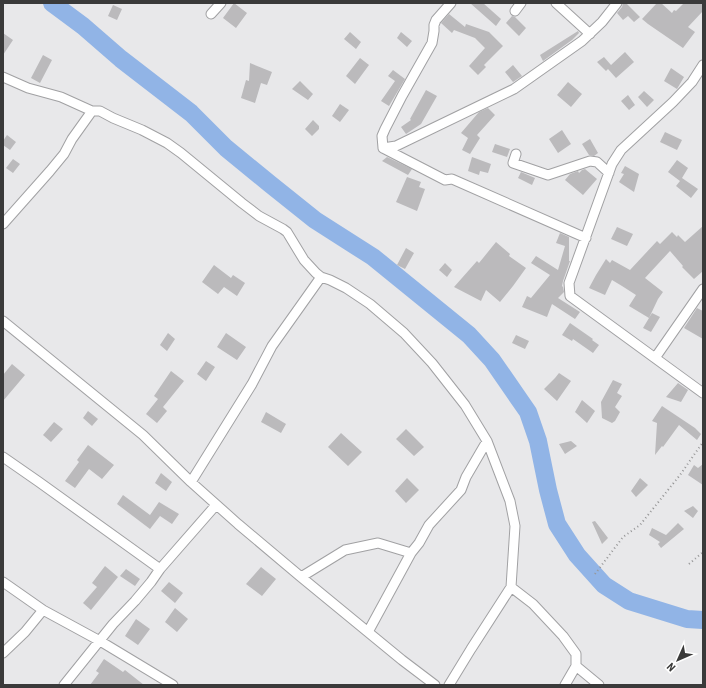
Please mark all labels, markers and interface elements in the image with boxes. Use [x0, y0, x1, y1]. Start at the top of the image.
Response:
north arrow [658, 640, 698, 680]
text: N [664, 660, 678, 674]

